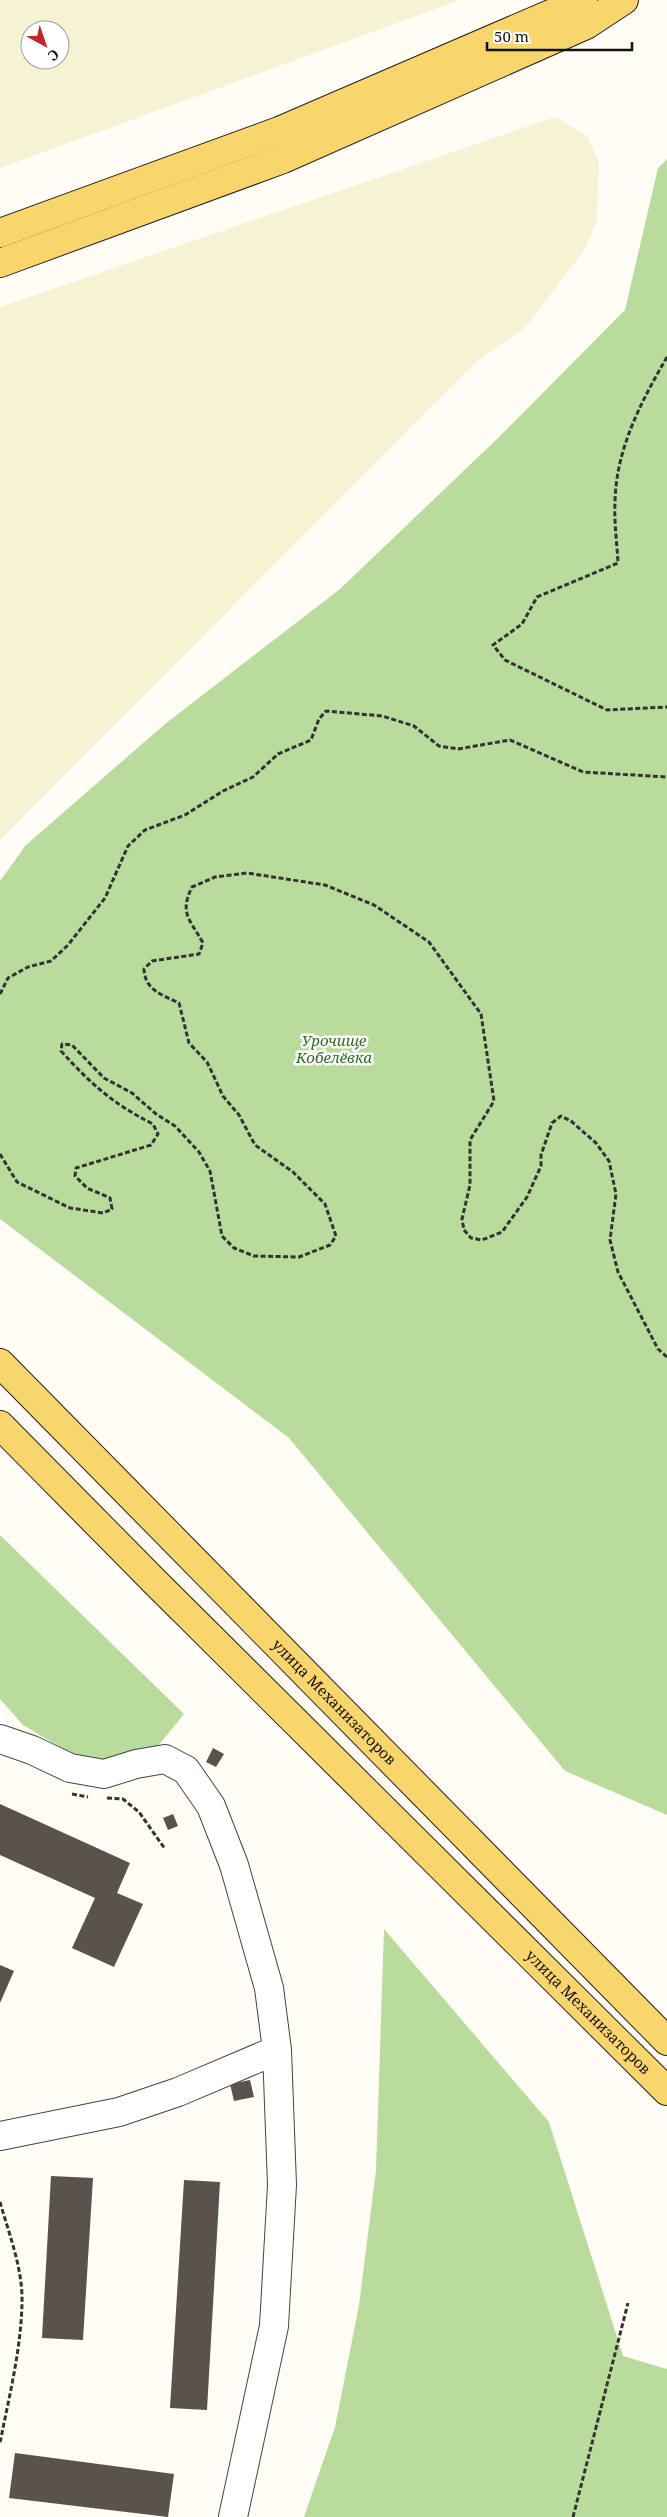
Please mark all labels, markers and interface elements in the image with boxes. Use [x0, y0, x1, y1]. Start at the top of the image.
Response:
north arrow [20, 20, 70, 70]
scale bar [487, 20, 632, 52]
text: 50 m [494, 26, 529, 46]
text: С [44, 45, 63, 66]
park label: Урочище Кобелёвка [295, 1030, 372, 1067]
street label: улица Механизаторов [268, 1634, 401, 1769]
street label: улица Механизаторов [522, 1945, 656, 2078]

